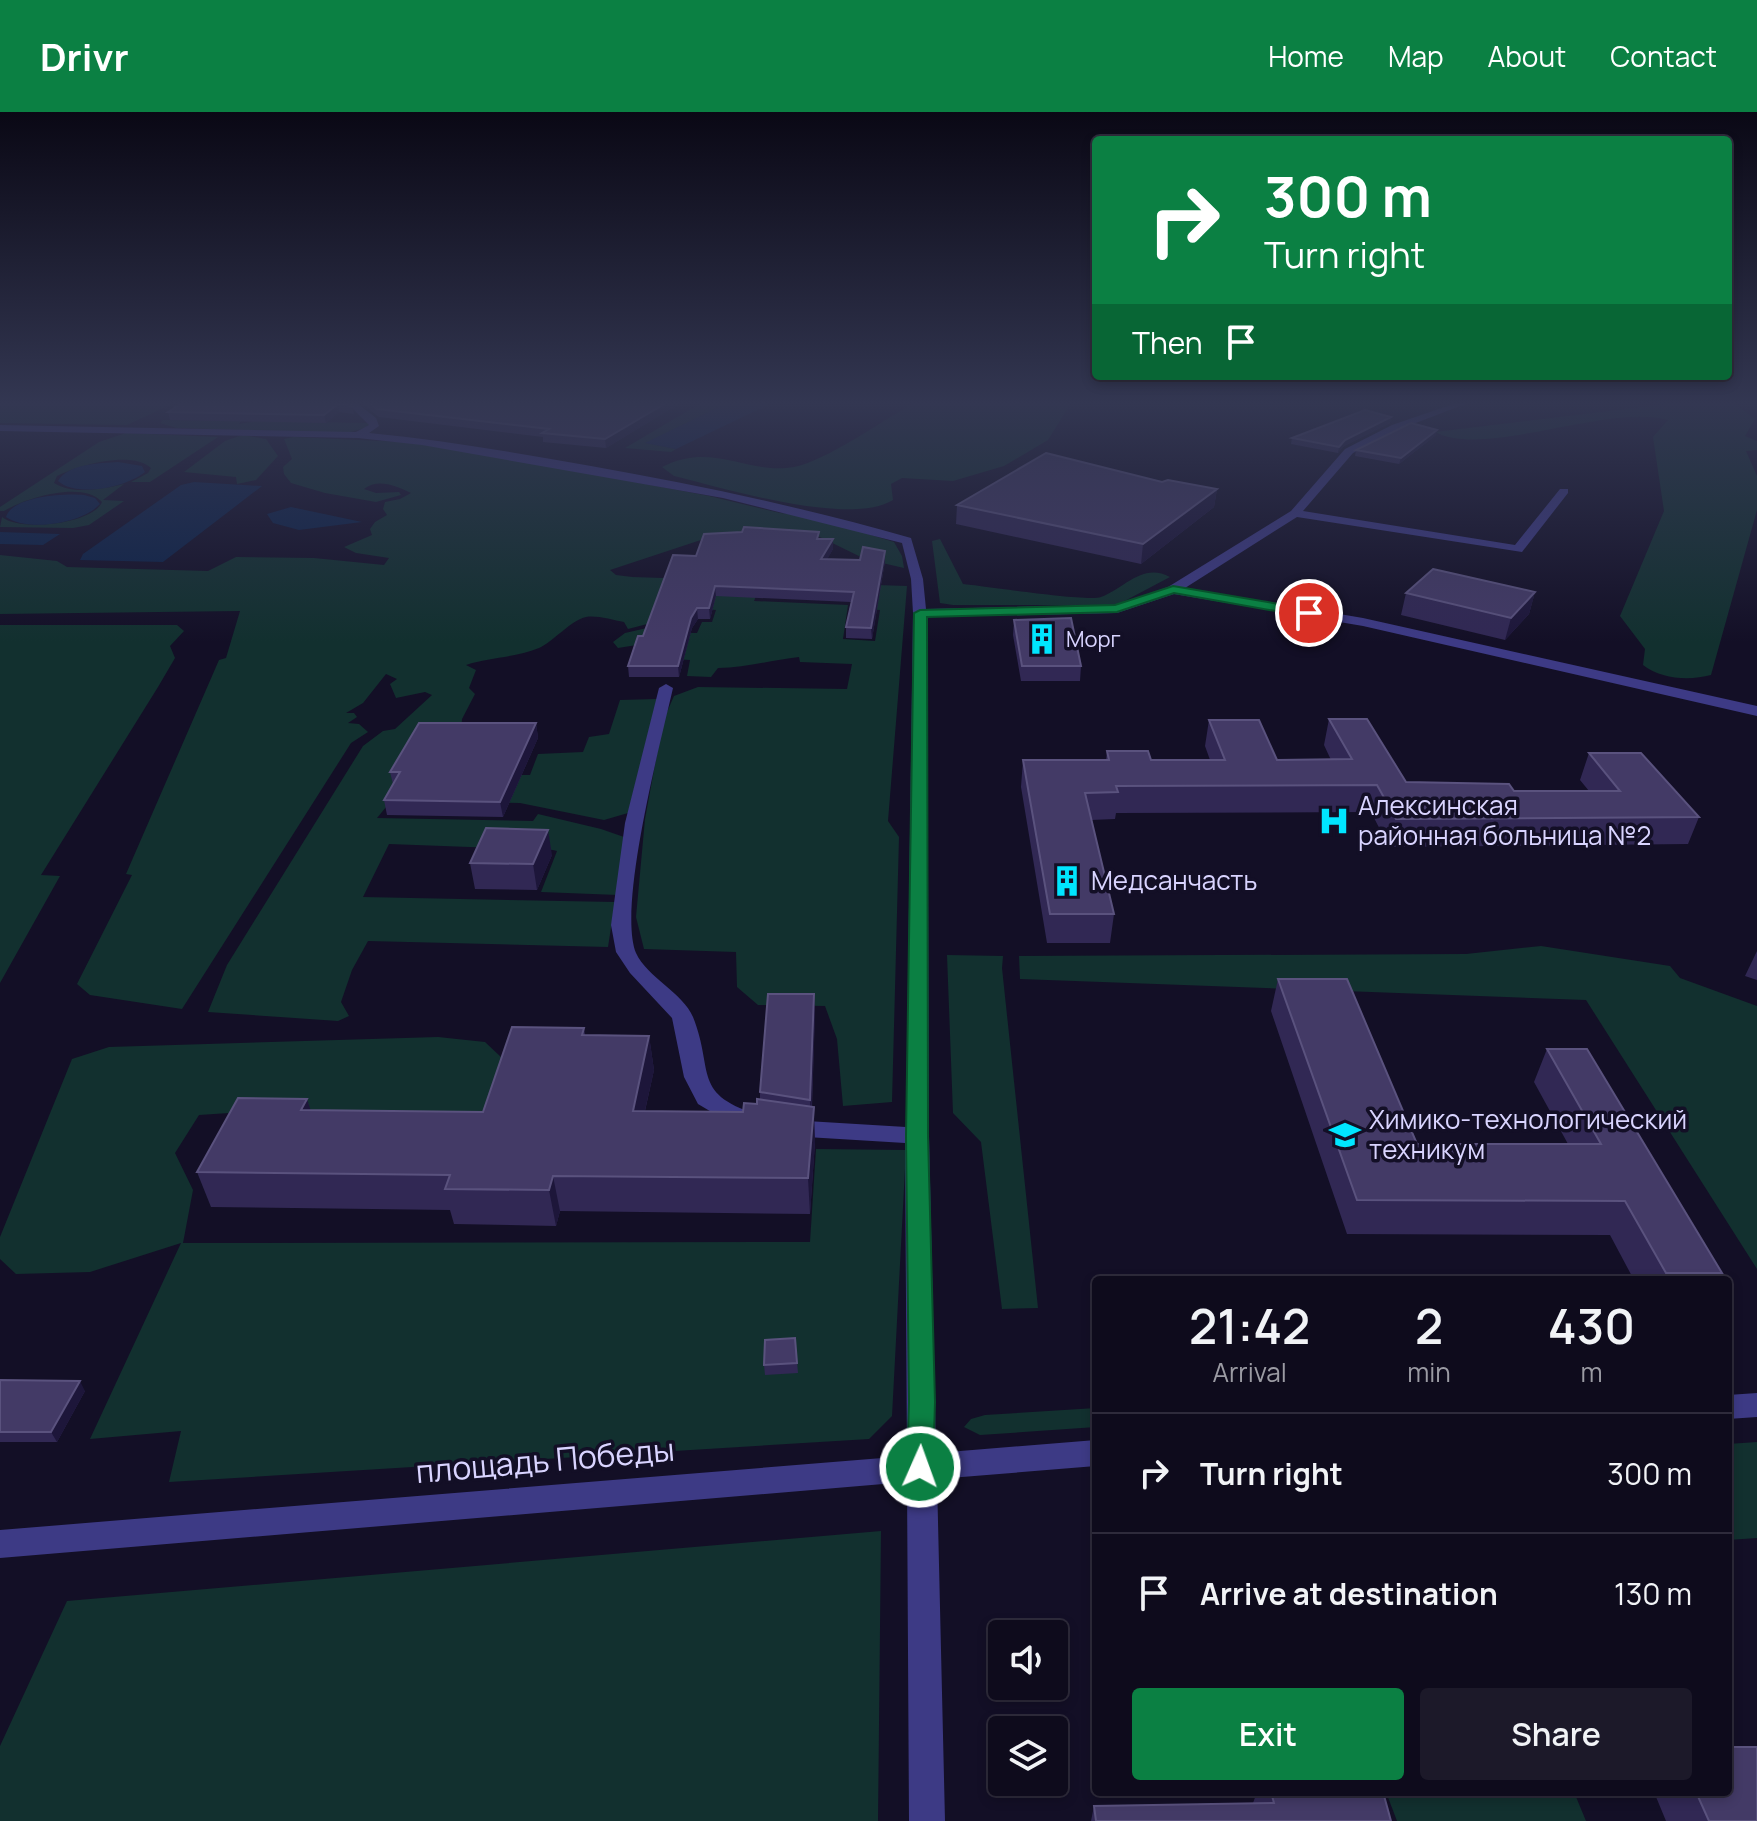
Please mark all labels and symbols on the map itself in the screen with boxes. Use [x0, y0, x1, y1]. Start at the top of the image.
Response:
pin [1275, 579, 1343, 647]
building icon: Морг [1025, 622, 1059, 656]
place label: Морг [1066, 624, 1121, 654]
place label: Алексинская районная больница №2 [1358, 787, 1651, 853]
hospital icon: Алексинская районная больница №2 [1317, 804, 1351, 838]
place label: Медсанчасть [1091, 862, 1257, 898]
building icon: Медсанчасть [1050, 864, 1084, 898]
place label: Химико-технологический техникум [1369, 1101, 1687, 1167]
school or university icon: Химико-технологический техникум [1328, 1118, 1362, 1152]
position arrow [878, 1425, 962, 1509]
street label: площадь Победы [414, 1427, 676, 1493]

